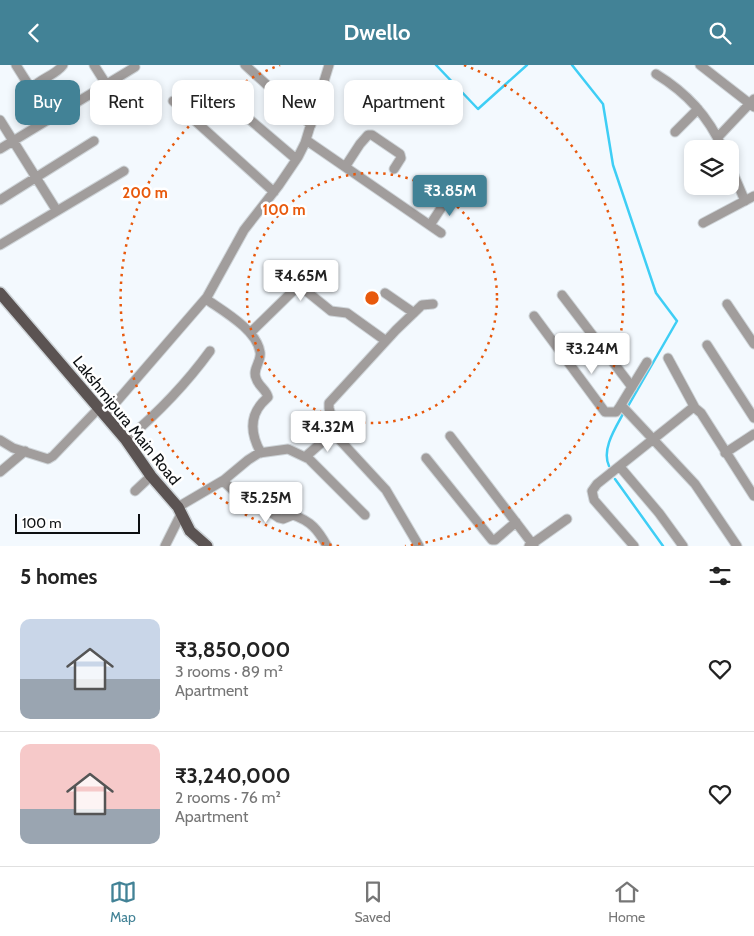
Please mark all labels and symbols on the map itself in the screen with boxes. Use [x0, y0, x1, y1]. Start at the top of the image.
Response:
pin: ₹3.85M [409, 175, 491, 217]
text: 200 m [122, 184, 168, 202]
text: 100 m [262, 201, 306, 219]
pin: ₹4.65M [260, 259, 342, 302]
centre of rings [363, 289, 381, 307]
pin: ₹3.24M [551, 333, 633, 375]
street label: Lakshmipura Main Road [69, 352, 184, 489]
pin: ₹4.32M [287, 411, 369, 453]
pin: ₹5.25M [225, 481, 307, 524]
scale bar [15, 511, 140, 534]

